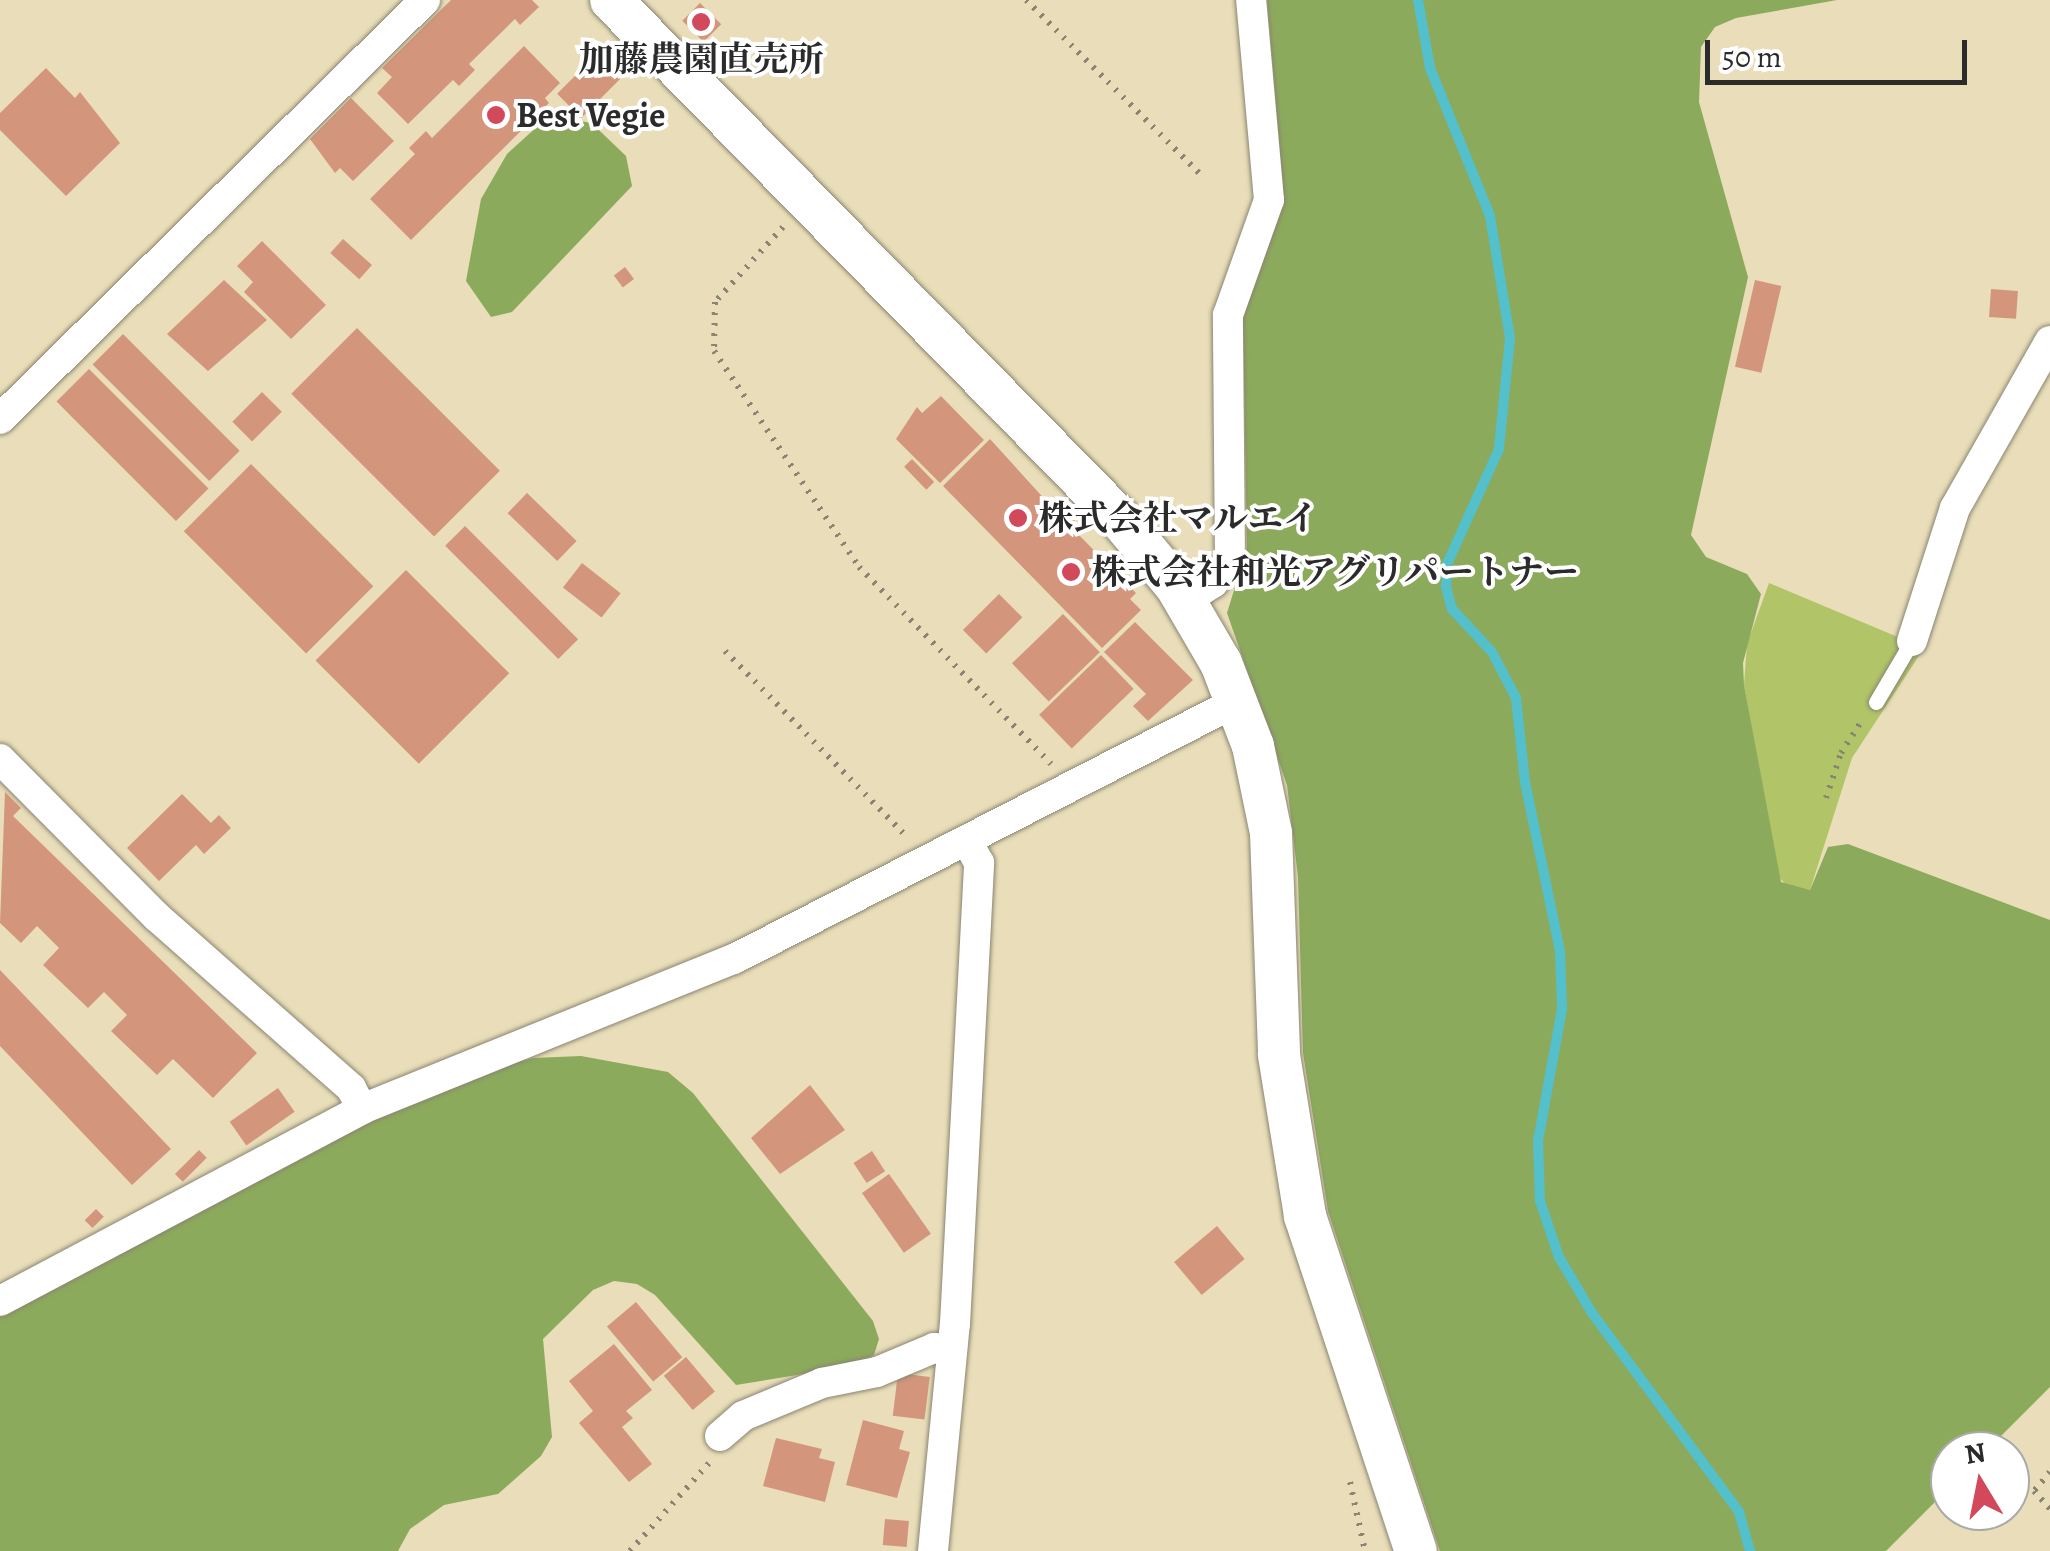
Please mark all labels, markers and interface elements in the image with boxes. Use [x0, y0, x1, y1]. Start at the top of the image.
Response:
marker: 加藤農園直売所 [690, 11, 712, 33]
scale bar [1710, 20, 1972, 82]
text: 50 m [1722, 37, 1782, 77]
place label: 加藤農園直売所 [579, 38, 823, 80]
place label: Best Vegie [516, 94, 665, 136]
marker: Best Vegie [485, 104, 507, 126]
place label: 株式会社マルエイ [1038, 497, 1318, 539]
marker: 株式会社マルエイ [1007, 507, 1029, 529]
place label: 株式会社和光アグリパートナー [1091, 551, 1581, 593]
marker: 株式会社和光アグリパートナー [1060, 561, 1082, 583]
north arrow [1930, 1431, 2030, 1531]
text: N [1962, 1433, 1988, 1474]

